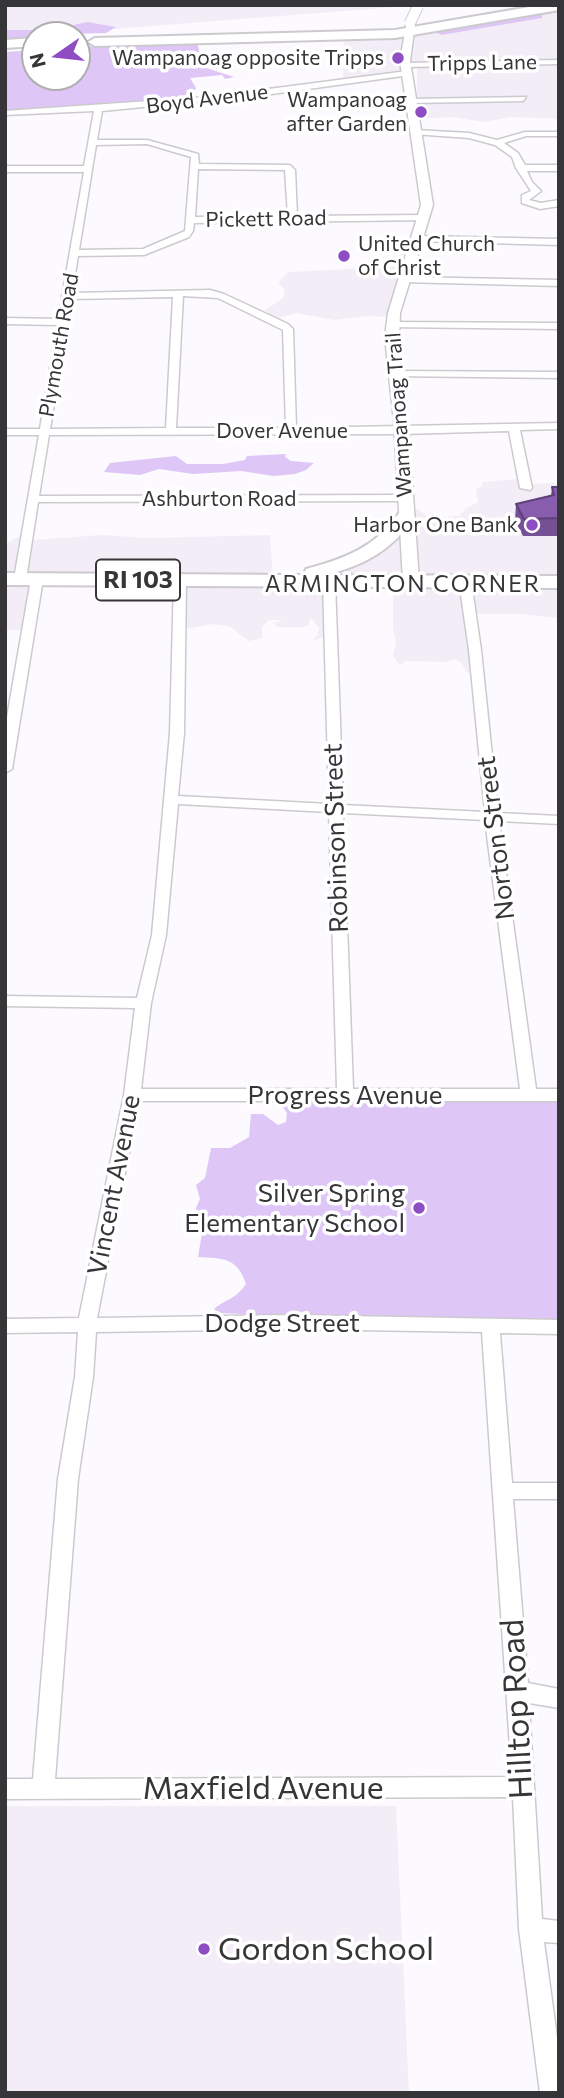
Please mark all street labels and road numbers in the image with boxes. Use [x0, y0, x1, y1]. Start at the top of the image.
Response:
street label: Tripps Lane [427, 49, 537, 77]
street label: Boyd Avenue [145, 79, 269, 119]
street label: Pickett Road [205, 205, 327, 233]
street label: Plymouth Road [34, 271, 84, 419]
street label: Wampanoag Trail [381, 332, 417, 498]
street label: Dover Avenue [216, 418, 348, 444]
street label: Ashburton Road [142, 486, 296, 512]
road number: RI 103 [96, 560, 180, 600]
street label: Robinson Street [317, 743, 355, 933]
street label: Norton Street [470, 754, 522, 922]
street label: Progress Avenue [248, 1079, 442, 1111]
street label: Vincent Avenue [81, 1092, 147, 1278]
street label: Dodge Street [204, 1307, 360, 1339]
street label: Hilltop Road [493, 1618, 541, 1800]
street label: Maxfield Avenue [142, 1769, 384, 1807]

